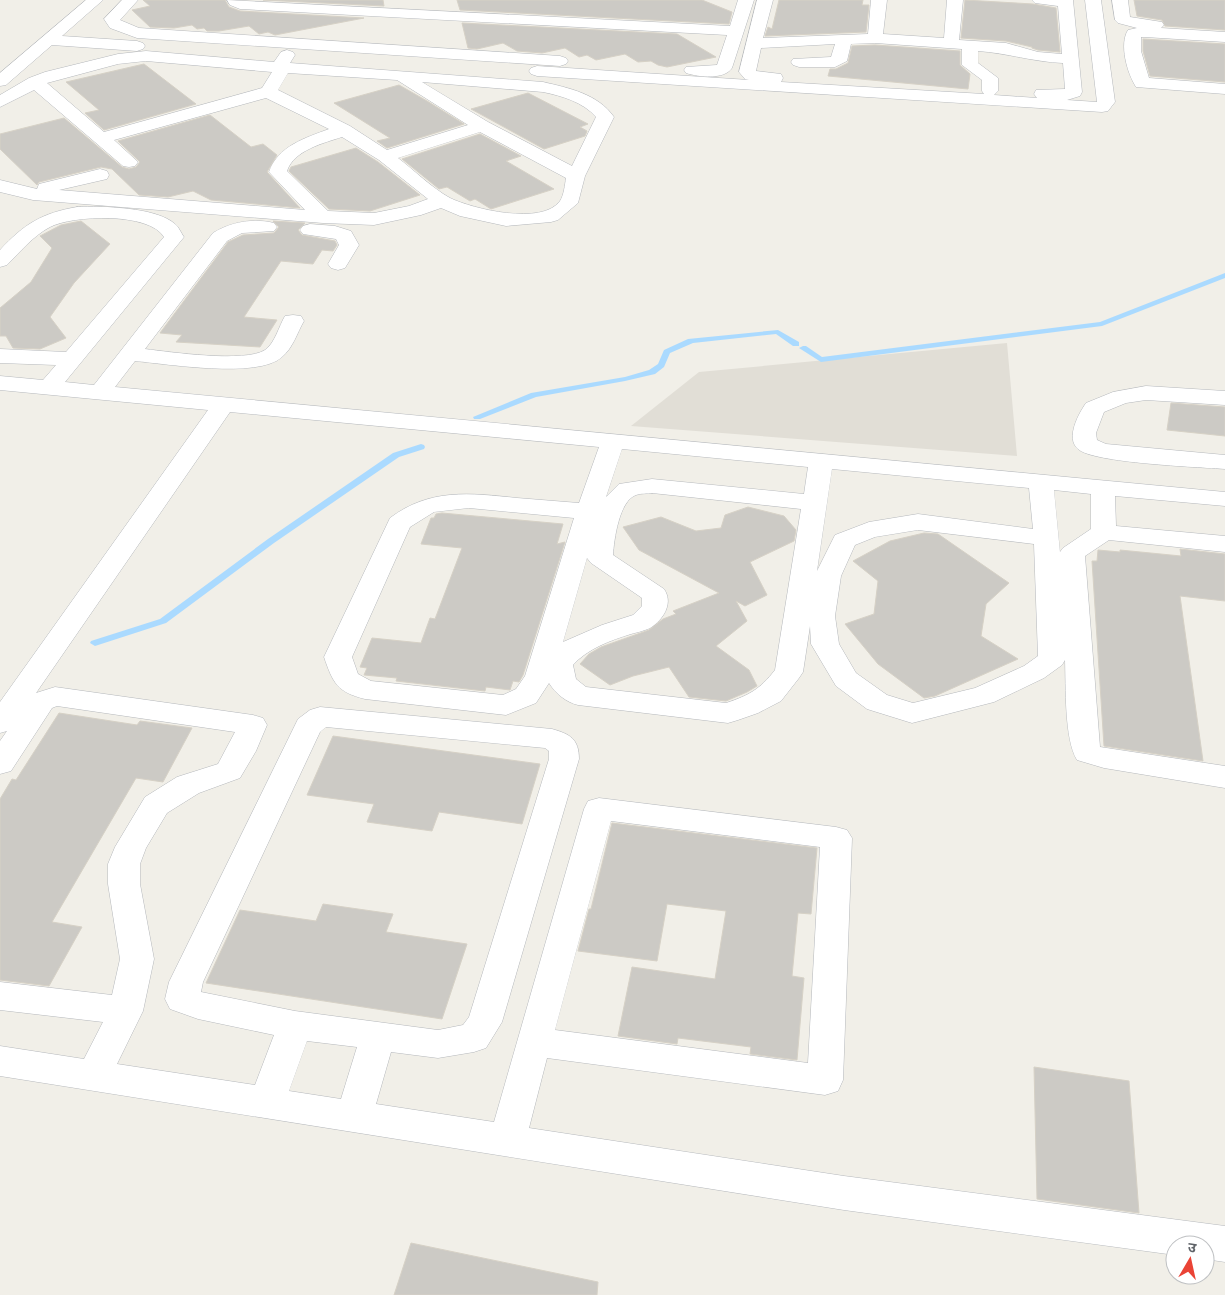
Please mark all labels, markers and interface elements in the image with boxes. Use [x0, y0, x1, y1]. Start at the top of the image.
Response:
north arrow [1165, 1235, 1215, 1285]
text: उ [1187, 1237, 1198, 1257]

